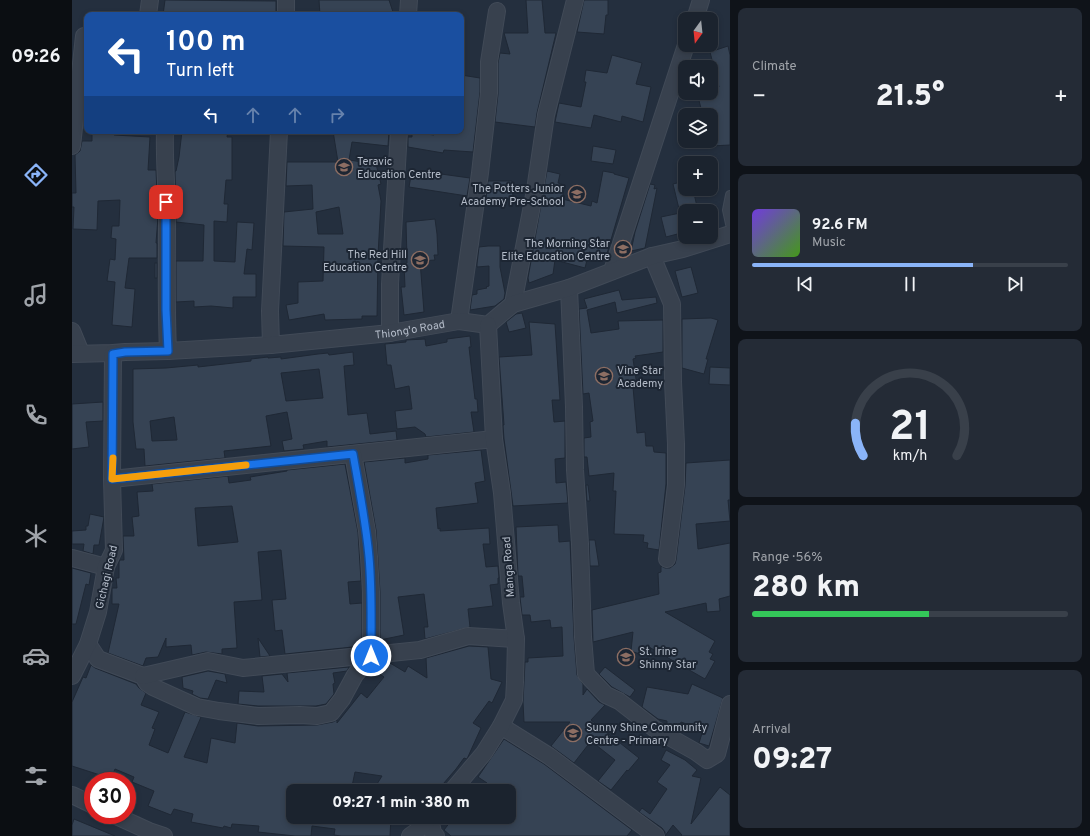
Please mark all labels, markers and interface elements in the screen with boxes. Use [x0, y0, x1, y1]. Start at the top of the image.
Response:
north arrow [678, 12, 718, 52]
map controls [678, 12, 718, 244]
text: 100 m [166, 25, 246, 61]
icon: left [100, 28, 152, 80]
text: 09:26 [11, 46, 61, 69]
text: Climate [752, 59, 797, 75]
text: Turn left [166, 60, 234, 83]
button: sound [678, 60, 718, 100]
text: 21.5° [875, 79, 945, 116]
text: − [752, 84, 766, 111]
text: + [1054, 84, 1068, 111]
icon: left [200, 104, 222, 126]
icon: ahead [242, 104, 264, 126]
icon: ahead [284, 104, 306, 126]
icon: right [326, 104, 348, 126]
button: layers [678, 108, 718, 148]
place label: Teravic Education Centre [357, 155, 441, 182]
button: + [678, 156, 718, 196]
school or university icon: Teravic Education Centre [334, 157, 354, 177]
icon: directions [22, 161, 50, 189]
place label: The Potters Junior Academy Pre-School [461, 182, 565, 209]
school or university icon: The Potters Junior Academy Pre-School [567, 184, 587, 204]
pin [149, 185, 183, 219]
icon: arrive [155, 191, 177, 213]
button: − [678, 204, 718, 244]
text: 92.6 FM [812, 216, 868, 235]
text: Music [812, 235, 846, 251]
place label: The Morning Star Elite Education Centre [501, 237, 611, 264]
school or university icon: The Morning Star Elite Education Centre [613, 239, 633, 259]
place label: The Red Hill Education Centre [323, 248, 407, 275]
school or university icon: The Red Hill Education Centre [410, 250, 430, 270]
icon: previous [794, 273, 816, 295]
icon: pause [899, 273, 921, 295]
icon: next [1004, 273, 1026, 295]
icon: music [22, 281, 50, 309]
street label: Thiong'o Road [374, 318, 446, 342]
place label: Vine Star Academy [617, 364, 663, 391]
school or university icon: Vine Star Academy [594, 366, 614, 386]
icon: phone [22, 401, 50, 429]
text: 21 [889, 402, 931, 455]
text: km/h [893, 447, 927, 465]
icon: climate [22, 522, 50, 550]
street label: Manga Road [500, 536, 518, 598]
street label: Gichagi Road [93, 544, 121, 611]
text: Range · 56% [752, 550, 823, 566]
text: 280 km [752, 570, 860, 607]
position arrow [350, 635, 392, 677]
icon: car [22, 642, 50, 670]
place label: St. Irine Shinny Star [639, 645, 697, 672]
school or university icon: St. Irine Shinny Star [616, 647, 636, 667]
place label: Sunny Shine Community Centre - Primary [586, 721, 707, 748]
text: Arrival [752, 722, 791, 738]
school or university icon: Sunny Shine Community Centre - Primary [563, 723, 583, 743]
text: 09:27 [752, 742, 832, 779]
icon: filters [22, 762, 50, 790]
speed limit sign: 30 [84, 772, 136, 824]
text: 09:27 · 1 min · 380 m [332, 794, 470, 813]

